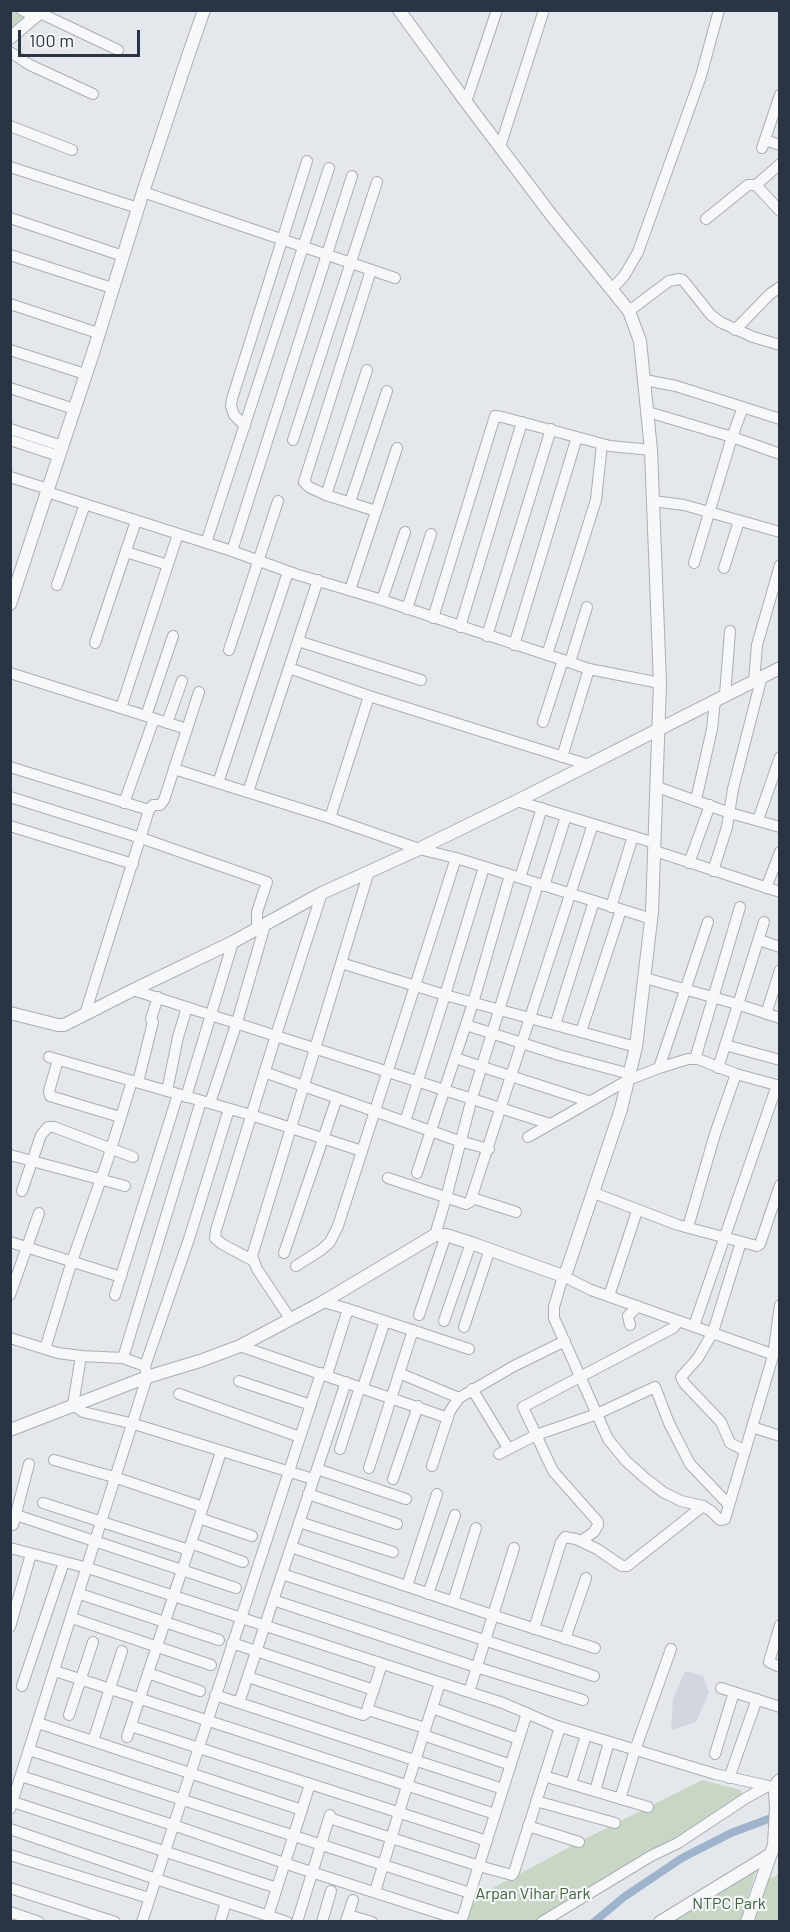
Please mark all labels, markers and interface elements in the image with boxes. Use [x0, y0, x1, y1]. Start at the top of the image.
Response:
scale bar [21, 18, 142, 56]
text: 100 m [29, 29, 74, 51]
park label: Arpan Vihar Park [475, 1884, 591, 1904]
park label: NTPC Park [692, 1894, 766, 1914]

